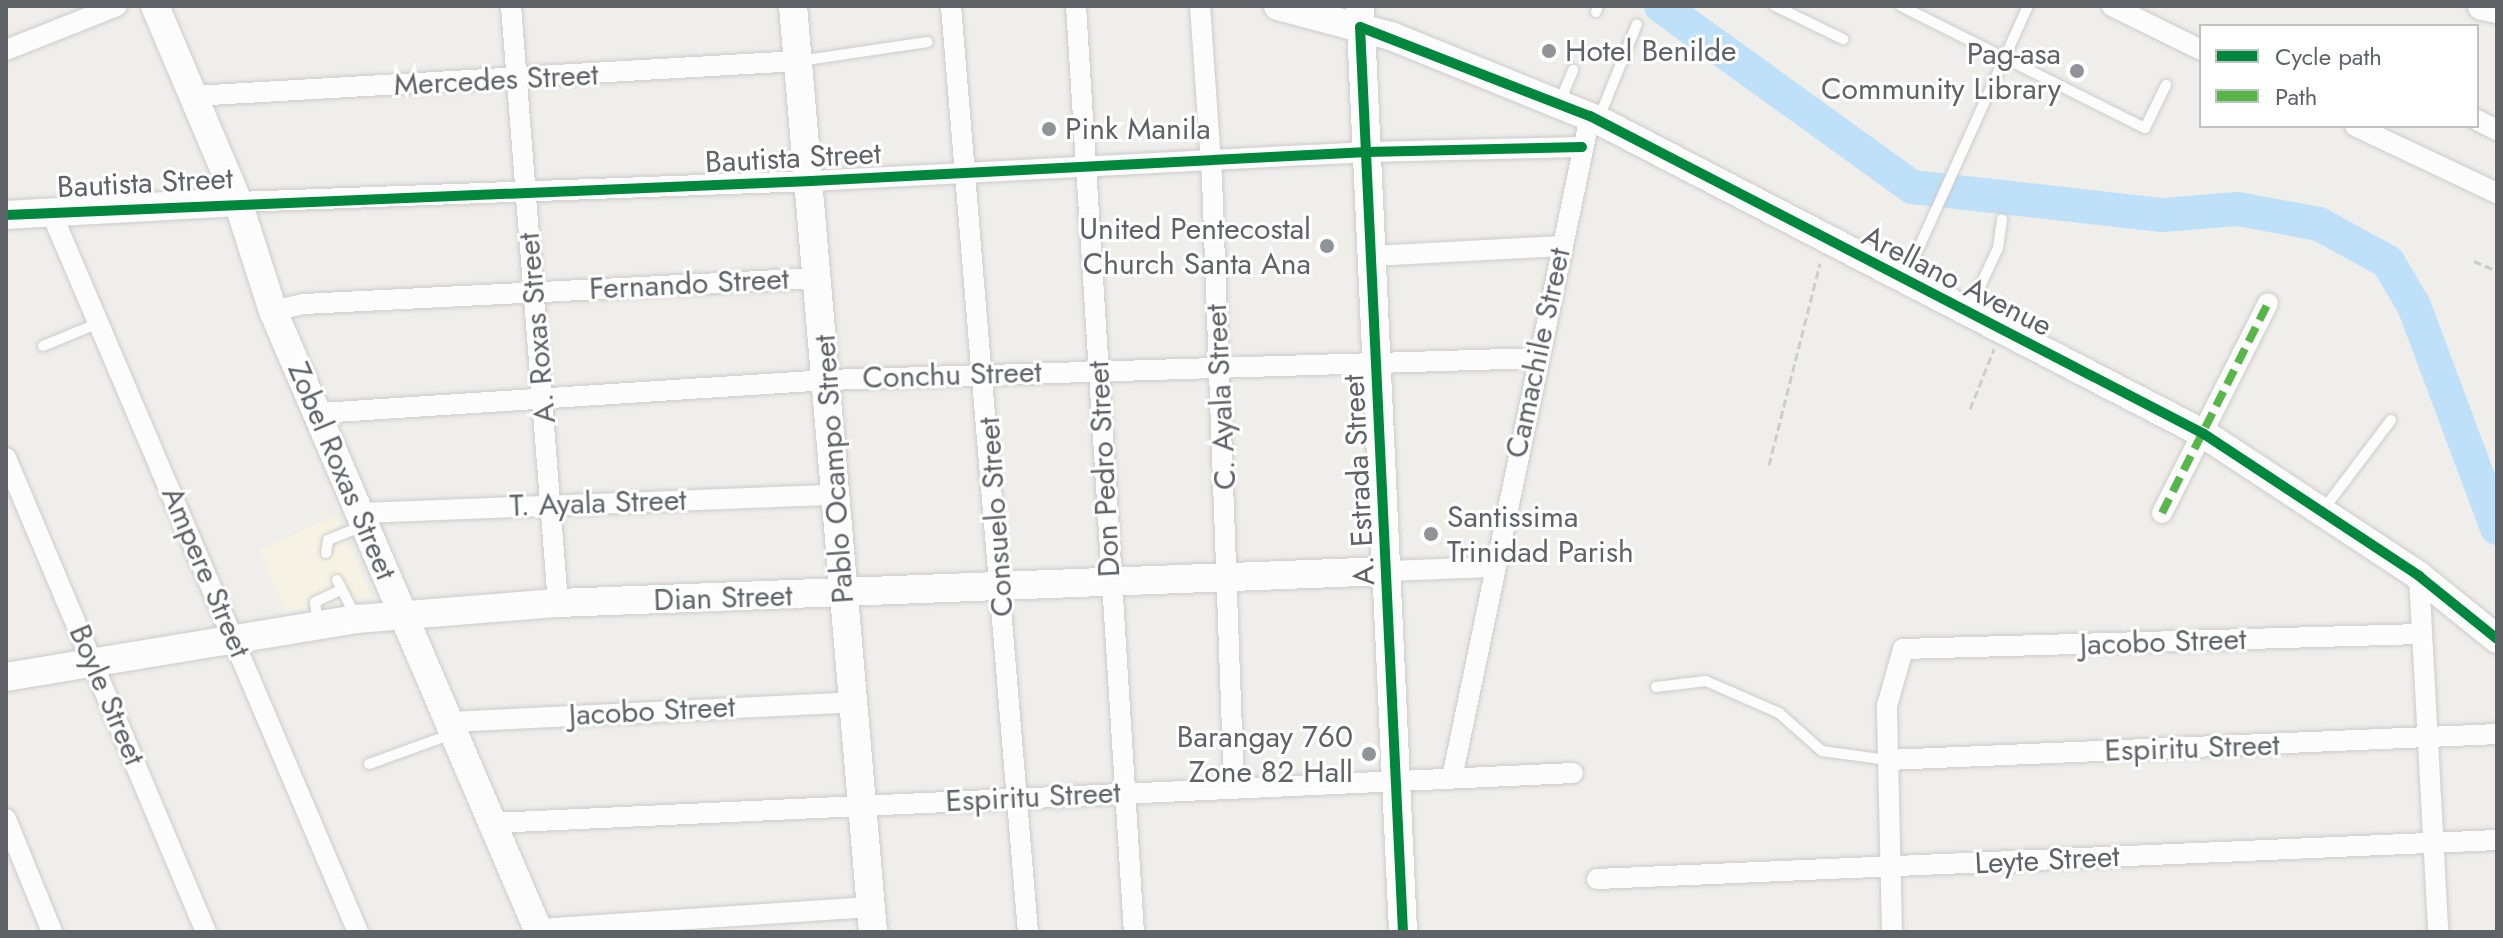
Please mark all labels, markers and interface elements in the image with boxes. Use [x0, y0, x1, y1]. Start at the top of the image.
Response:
legend [2199, 24, 2479, 128]
place label: Hotel Benilde [1565, 33, 1737, 69]
place label: Pag-asa Community Library [1821, 36, 2061, 106]
text: Cycle path [2275, 39, 2382, 74]
marker: Hotel Benilde [1540, 42, 1558, 60]
street label: Mercedes Street [393, 57, 599, 103]
marker: Pag-asa Community Library [2068, 62, 2086, 80]
text: Path [2275, 79, 2317, 114]
place label: Pink Manila [1065, 111, 1211, 147]
marker: Pink Manila [1040, 120, 1058, 138]
street label: Bautista Street [704, 135, 882, 181]
street label: Bautista Street [56, 160, 234, 206]
place label: United Pentecostal Church Santa Ana [1079, 211, 1311, 282]
street label: Arellano Avenue [1856, 218, 2058, 344]
street label: A. Roxas Street [511, 231, 563, 425]
marker: United Pentecostal Church Santa Ana [1318, 237, 1336, 255]
street label: Camachile Street [1498, 245, 1578, 461]
street label: Fernando Street [588, 261, 790, 307]
street label: C. Ayala Street [1198, 303, 1244, 491]
street label: Pablo Ocampo Street [807, 333, 861, 605]
street label: Conchu Street [862, 354, 1042, 396]
street label: Zobel Roxas Street [280, 357, 404, 585]
street label: Don Pedro Street [1080, 360, 1128, 578]
street label: A. Estrada Street [1335, 374, 1383, 586]
street label: Consuelo Street [971, 416, 1021, 618]
street label: Ampere Street [154, 481, 258, 663]
street label: T. Ayala Street [509, 482, 687, 524]
place label: Santissima Trinidad Parish [1447, 499, 1634, 570]
marker: Santissima Trinidad Parish [1422, 525, 1440, 543]
street label: Dian Street [653, 578, 793, 618]
street label: Boyle Street [61, 619, 153, 771]
street label: Jacobo Street [2079, 621, 2247, 663]
street label: Jacobo Street [568, 689, 736, 733]
place label: Barangay 760 Zone 82 Hall [1177, 719, 1353, 790]
street label: Espiritu Street [2104, 727, 2280, 769]
marker: Barangay 760 Zone 82 Hall [1360, 745, 1378, 763]
street label: Espiritu Street [945, 774, 1121, 820]
street label: Leyte Street [1974, 838, 2120, 882]

